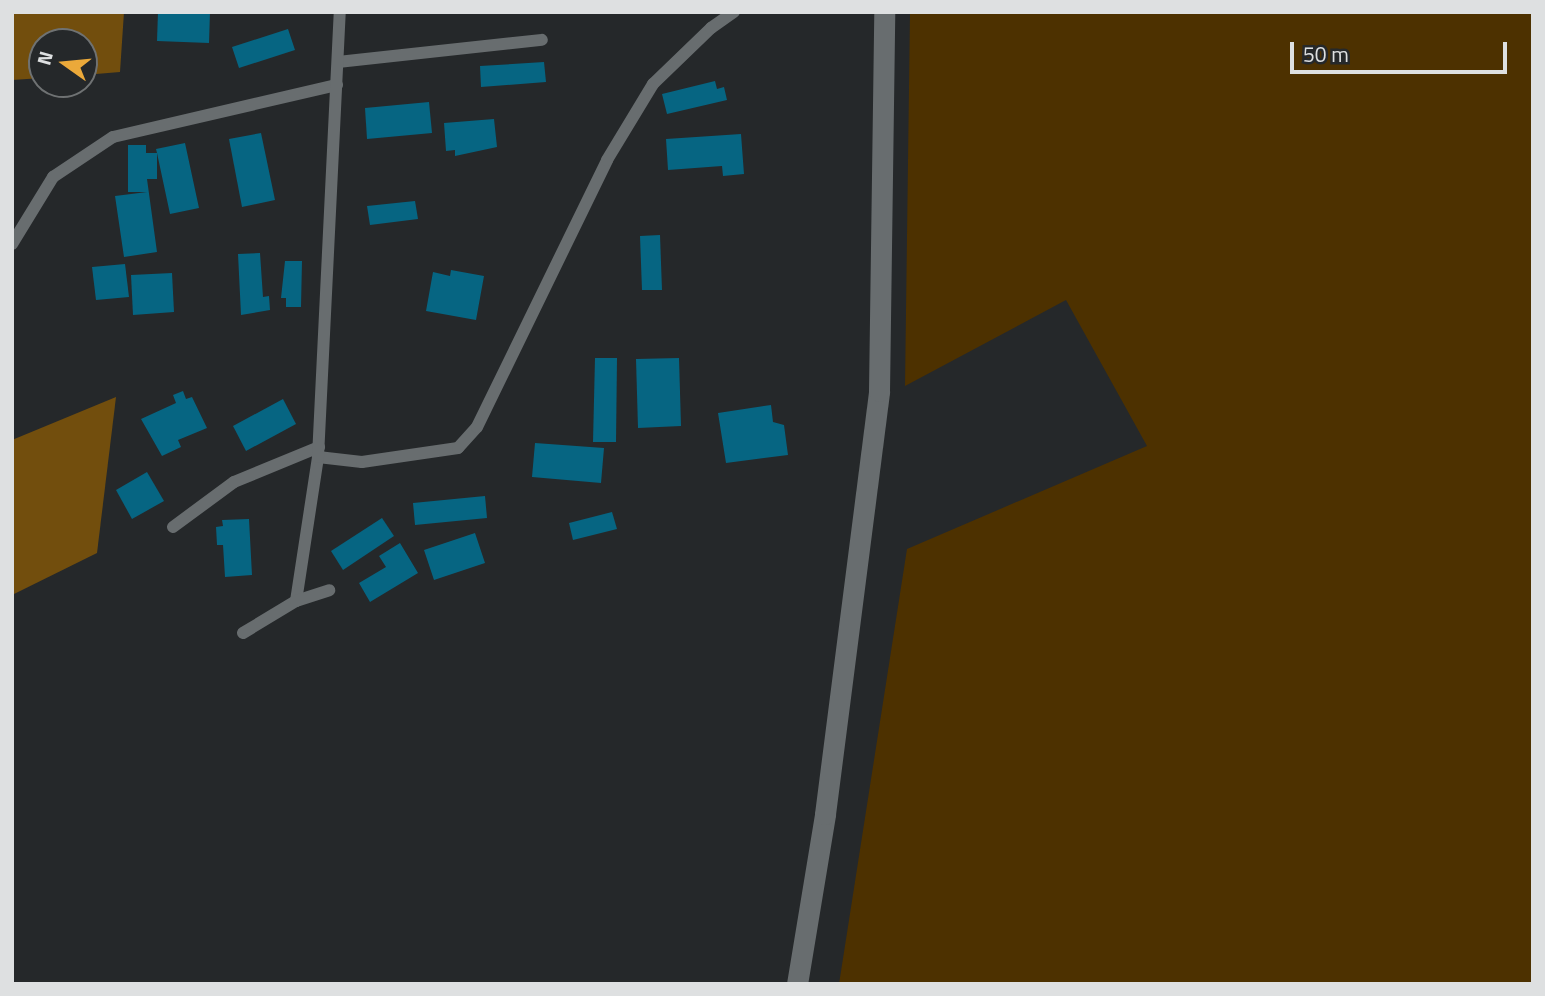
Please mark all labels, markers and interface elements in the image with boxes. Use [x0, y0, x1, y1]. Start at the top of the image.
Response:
north arrow [28, 28, 98, 98]
scale bar [1293, 28, 1510, 72]
text: 50 m [1303, 38, 1349, 70]
text: N [28, 48, 60, 68]

